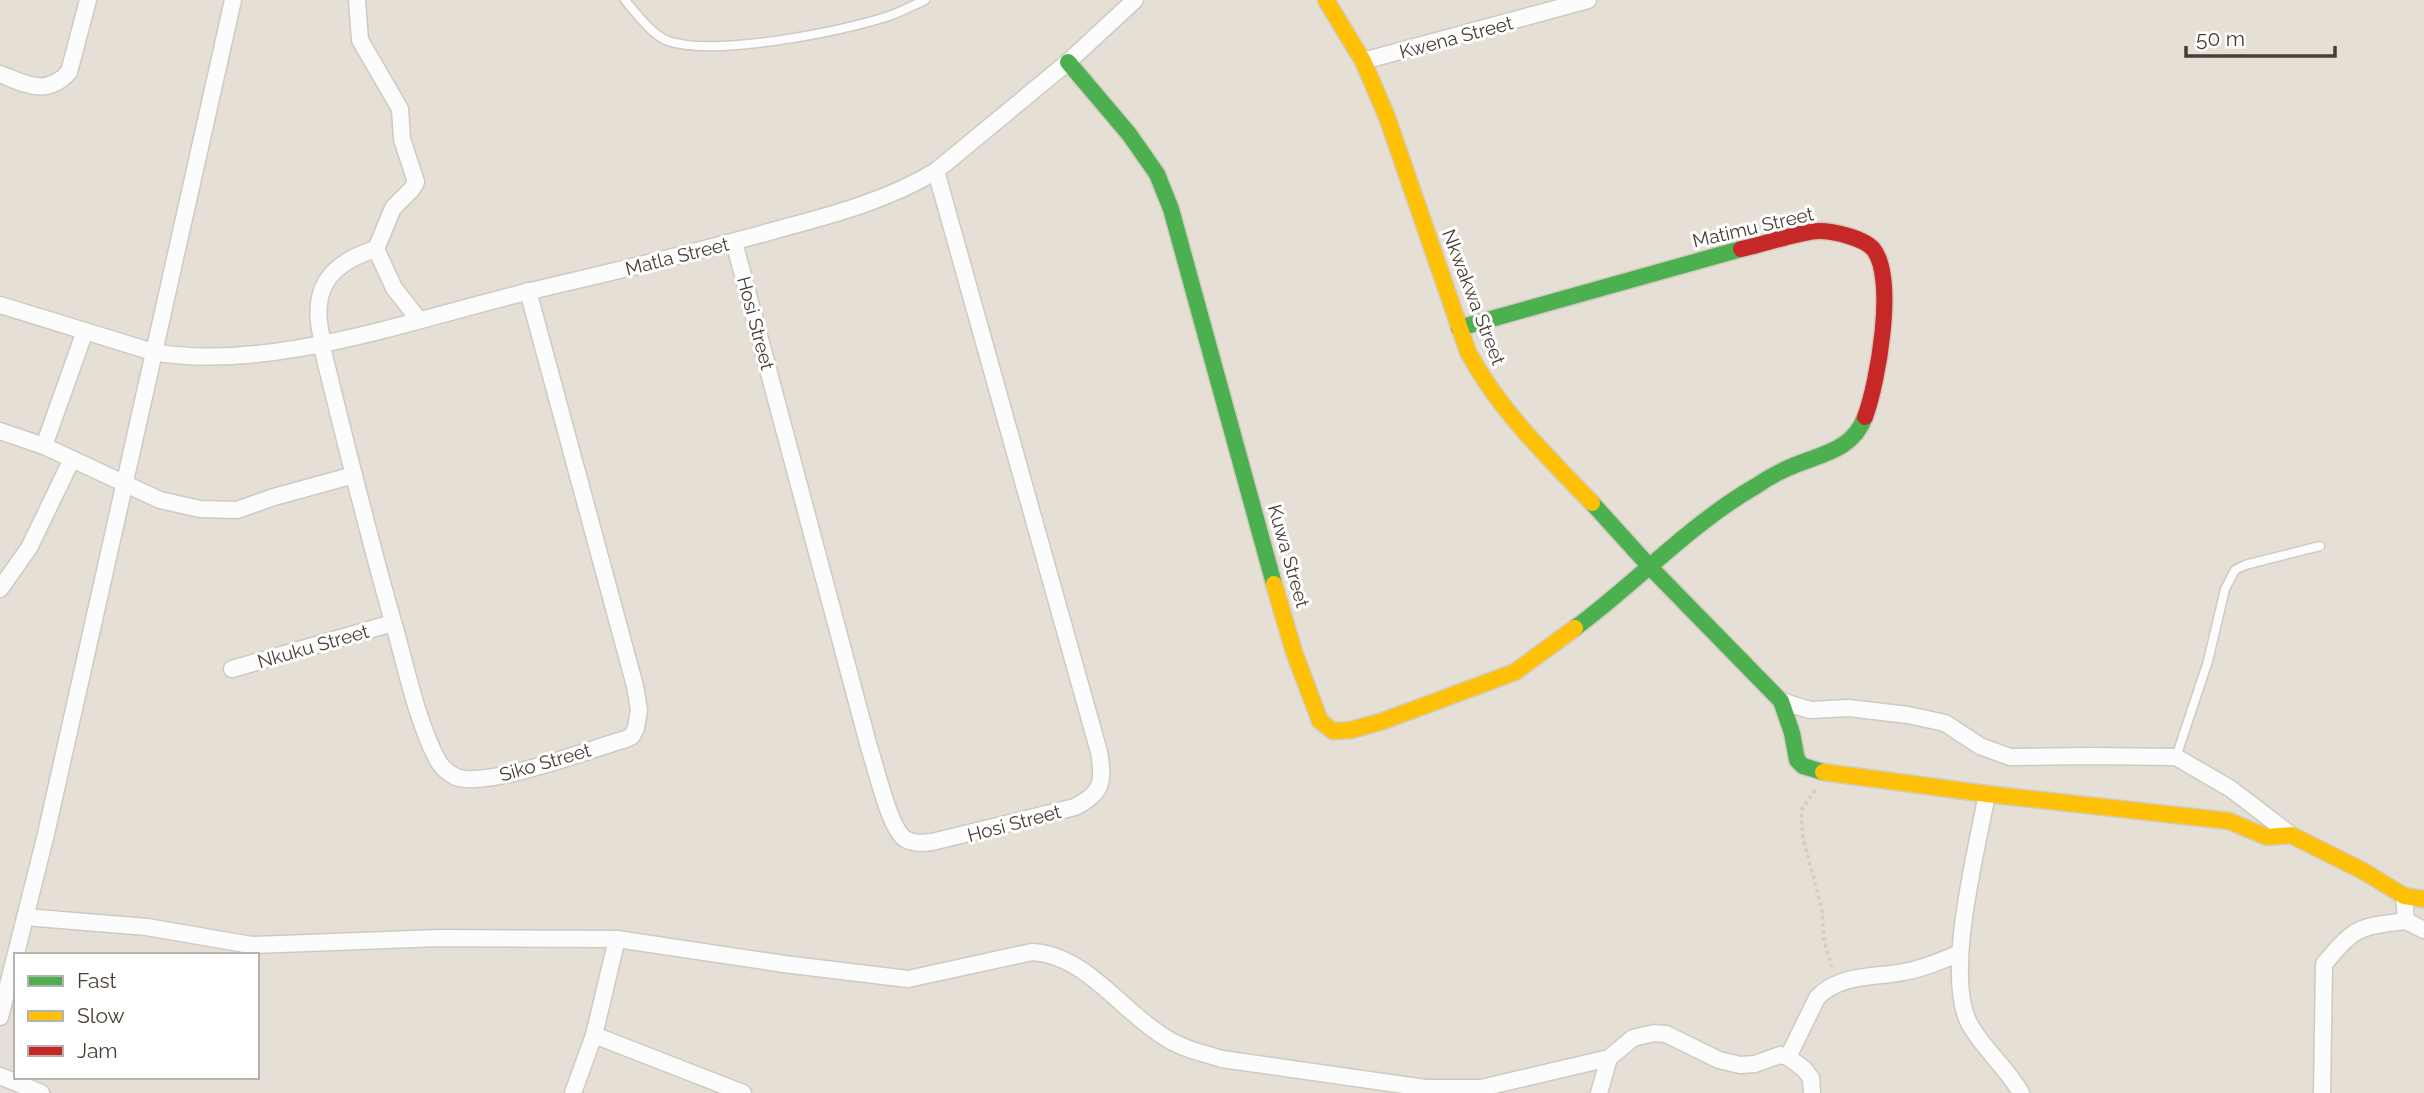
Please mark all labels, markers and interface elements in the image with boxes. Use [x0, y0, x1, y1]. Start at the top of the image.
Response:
street label: Kwena Street [1397, 11, 1516, 63]
scale bar [2186, 14, 2335, 58]
text: 50 m [2196, 26, 2245, 51]
street label: Matimu Street [1690, 202, 1816, 252]
street label: Nkwakwa Street [1438, 226, 1510, 368]
street label: Matla Street [623, 232, 732, 280]
street label: Hosi Street [733, 274, 779, 373]
street label: Kuwa Street [1264, 502, 1314, 611]
street label: Nkuku Street [255, 619, 372, 672]
street label: Siko Street [497, 738, 594, 786]
street label: Hosi Street [965, 800, 1064, 846]
legend [14, 953, 259, 1079]
text: Fast [77, 968, 117, 993]
text: Slow [77, 1003, 125, 1028]
text: Jam [77, 1038, 118, 1063]

